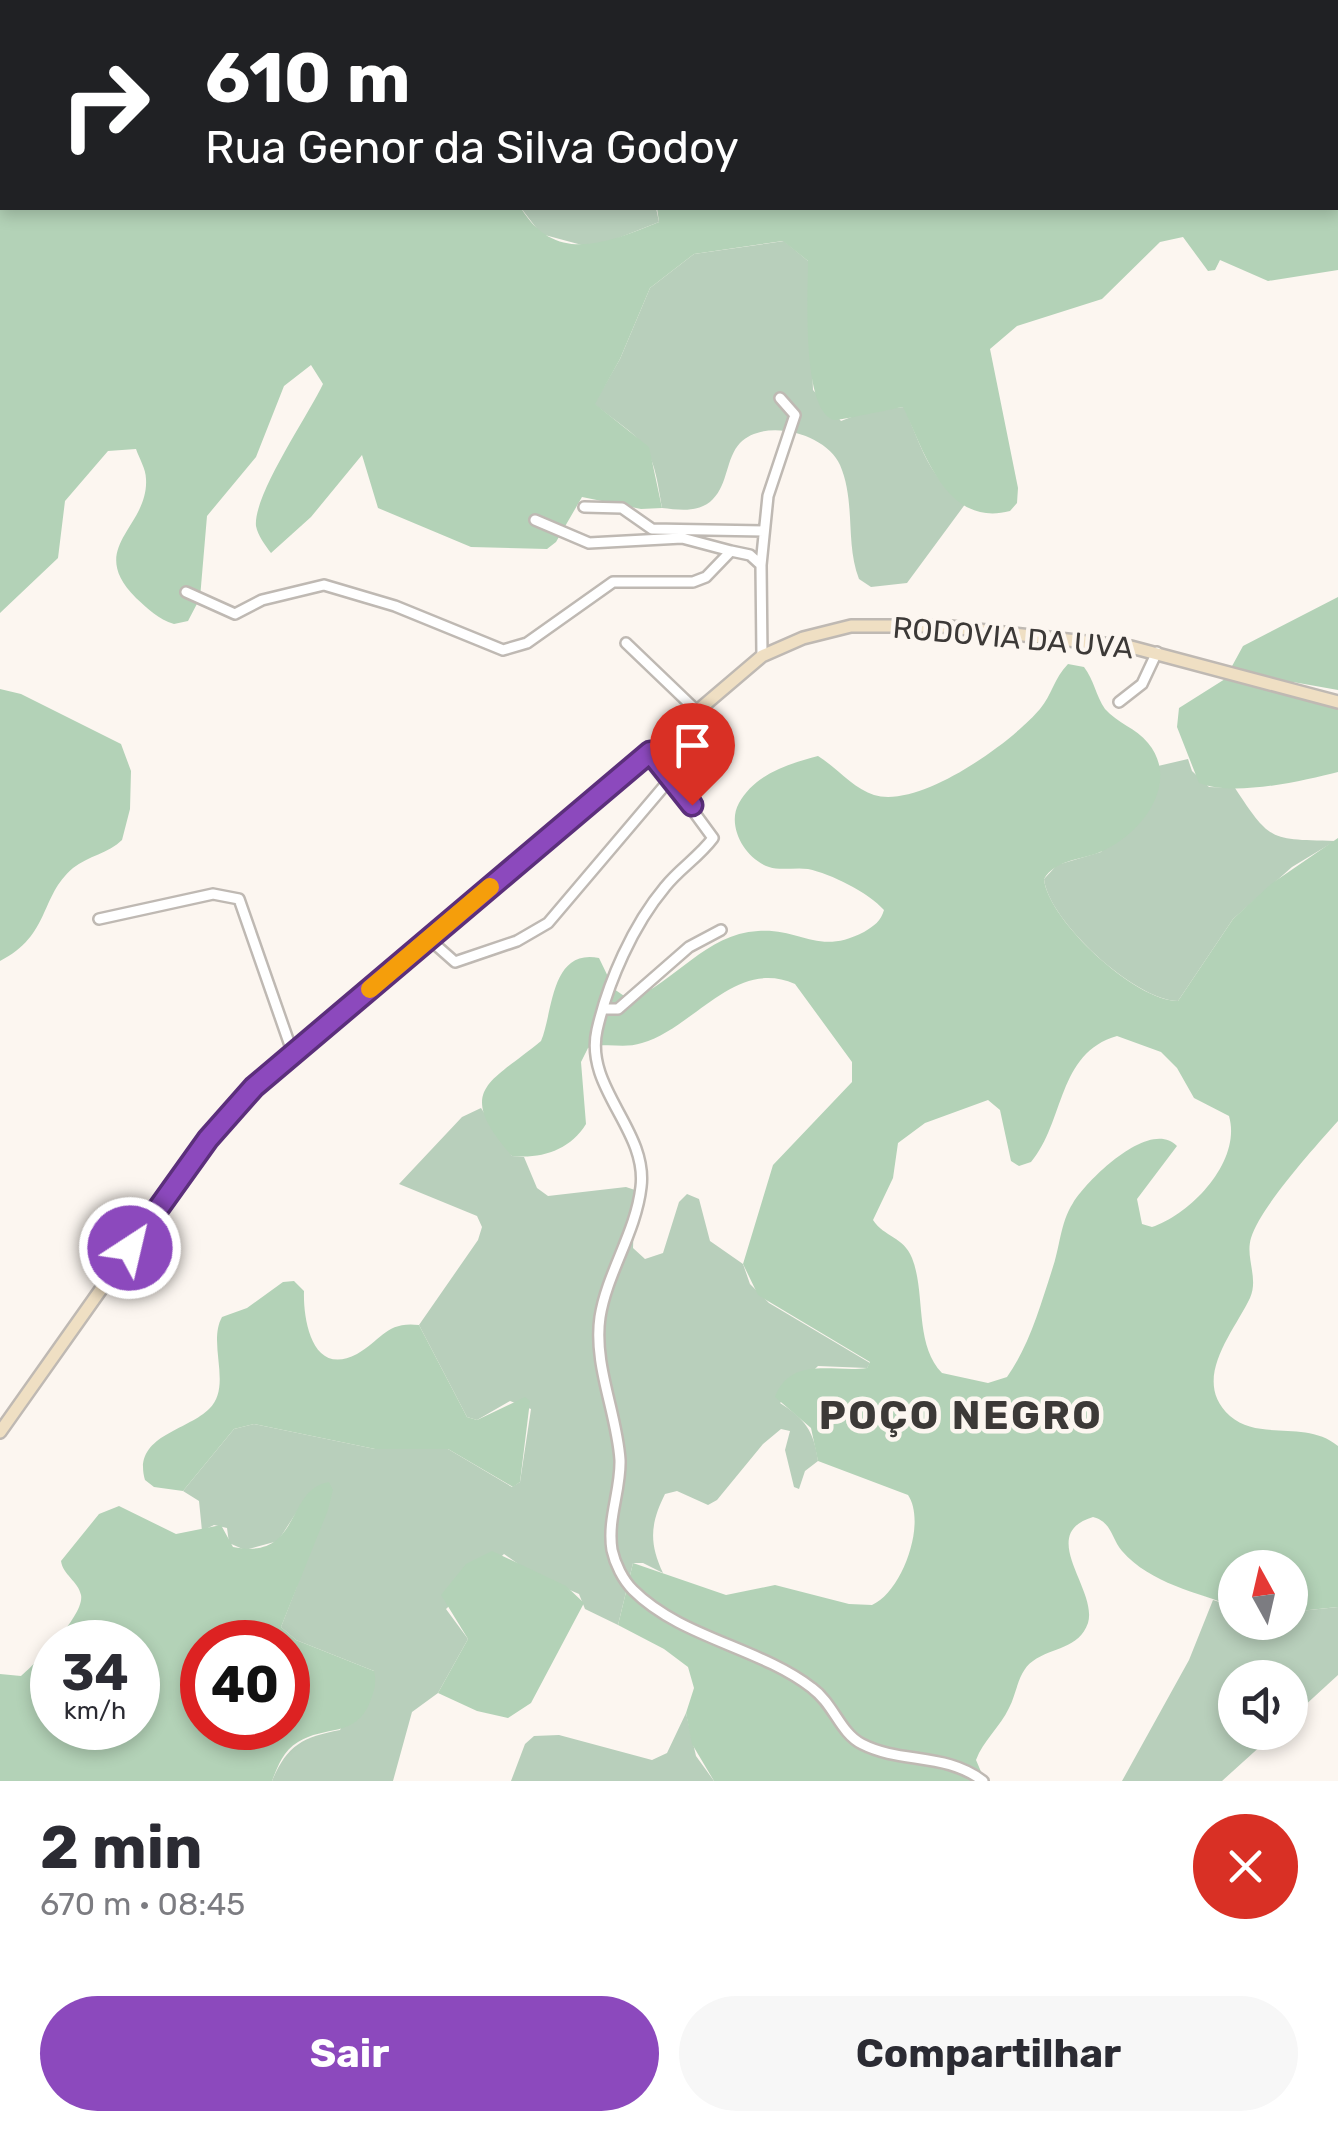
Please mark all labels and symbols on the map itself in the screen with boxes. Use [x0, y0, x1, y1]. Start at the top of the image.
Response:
street label: RODOVIA DA UVA [891, 610, 1135, 666]
pin [650, 703, 735, 806]
position arrow [78, 1196, 182, 1300]
district label: POÇO NEGRO [819, 1392, 1103, 1439]
north arrow [1218, 1550, 1308, 1640]
speed limit sign: 40 [180, 1620, 310, 1750]

